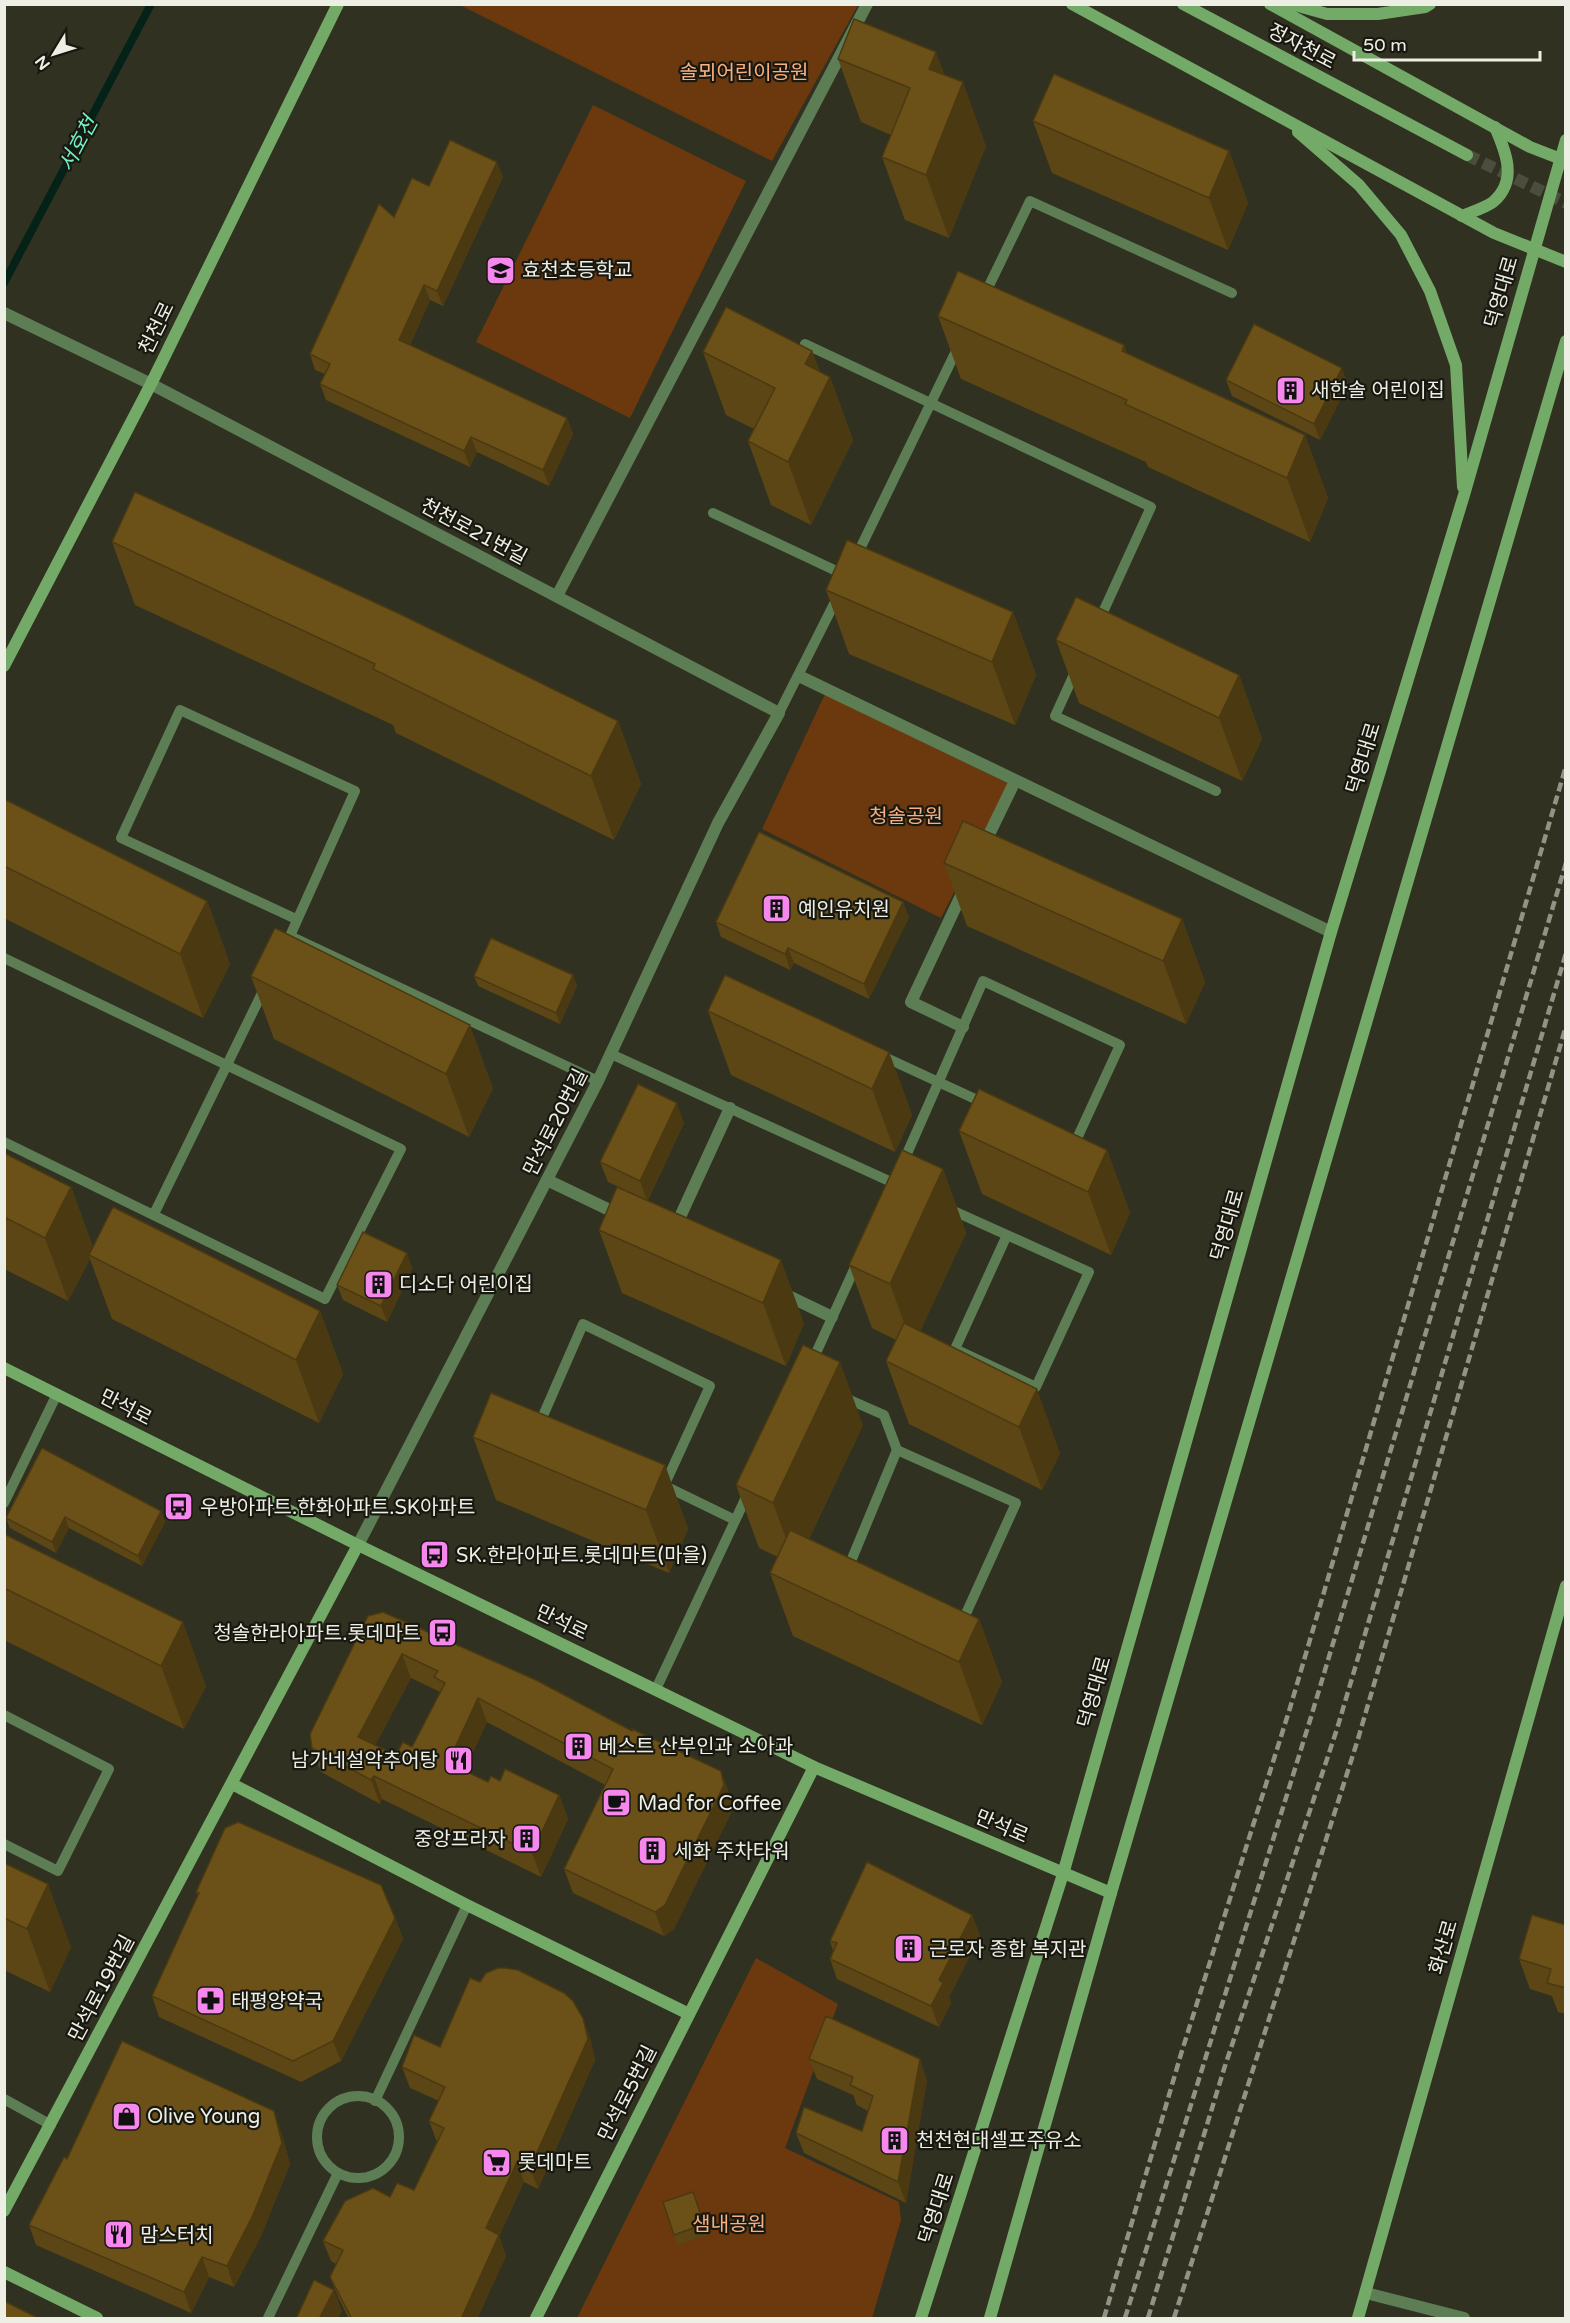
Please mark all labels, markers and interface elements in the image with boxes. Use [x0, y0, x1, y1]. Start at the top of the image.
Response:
street label: 정자천로 [1263, 19, 1340, 75]
north arrow [24, 24, 84, 84]
scale bar [1354, 24, 1540, 62]
text: 50 m [1363, 34, 1407, 56]
text: N [31, 51, 55, 74]
park label: 솔뫼어린이공원 [680, 61, 808, 85]
water label: 서호천 [54, 110, 104, 176]
school or university icon: 효천초등학교 [485, 254, 517, 286]
street label: 덕영대로 [1480, 254, 1524, 331]
place label: 효천초등학교 [522, 259, 632, 283]
street label: 천천로 [134, 298, 180, 359]
building icon: 새한솔 어린이집 [1274, 374, 1306, 406]
place label: 새한솔 어린이집 [1311, 379, 1445, 403]
street label: 천천로21번길 [416, 494, 531, 570]
street label: 덕영대로 [1342, 720, 1386, 797]
park label: 청솔공원 [869, 805, 943, 829]
building icon: 예인유치원 [761, 893, 793, 925]
place label: 예인유치원 [798, 898, 890, 922]
street label: 만석로20번길 [519, 1065, 593, 1180]
street label: 덕영대로 [1206, 1187, 1250, 1264]
building icon: 디소다 어린이집 [362, 1268, 394, 1300]
place label: 디소다 어린이집 [399, 1273, 533, 1297]
street label: 만석로 [96, 1385, 156, 1431]
bus stop icon: 우방아파트.한화아파트.SK아파트 [163, 1491, 195, 1523]
place label: 우방아파트.한화아파트.SK아파트 [200, 1496, 475, 1520]
bus stop icon: SK.한라아파트.롯데마트(마을) [419, 1539, 451, 1571]
place label: SK.한라아파트.롯데마트(마을) [456, 1544, 707, 1568]
street label: 만석로 [531, 1600, 592, 1646]
bus stop icon: 청솔한라아파트.롯데마트 [426, 1617, 458, 1649]
place label: 청솔한라아파트.롯데마트 [213, 1622, 421, 1646]
street label: 덕영대로 [1073, 1654, 1117, 1731]
building icon: 베스트 산부인과 소아과 [562, 1730, 594, 1762]
place label: 베스트 산부인과 소아과 [599, 1735, 793, 1759]
restaurant icon: 남가네설악추어탕 [443, 1744, 475, 1776]
place label: 남가네설악추어탕 [291, 1749, 438, 1773]
cafe icon: Mad for Coffee [601, 1787, 633, 1819]
place label: Mad for Coffee [638, 1792, 782, 1816]
street label: 만석로 [972, 1805, 1032, 1849]
building icon: 중앙프라자 [511, 1823, 543, 1855]
place label: 중앙프라자 [414, 1828, 506, 1852]
building icon: 세화 주차타워 [637, 1835, 669, 1867]
place label: 세화 주차타워 [674, 1840, 790, 1864]
street label: 화산로 [1425, 1917, 1463, 1977]
street label: 만석로19번길 [64, 1931, 140, 2046]
building icon: 근로자 종합 복지관 [892, 1933, 924, 1965]
place label: 근로자 종합 복지관 [929, 1938, 1087, 1962]
pharmacy icon: 태평양약국 [194, 1985, 226, 2017]
place label: 태평양약국 [231, 1990, 323, 2014]
street label: 만석로5번길 [593, 2041, 662, 2145]
shop icon: Olive Young [110, 2100, 142, 2132]
place label: Olive Young [147, 2105, 260, 2129]
building icon: 천천현대셀프주유소 [879, 2124, 911, 2156]
place label: 천천현대셀프주유소 [916, 2129, 1082, 2153]
supermarket icon: 롯데마트 [481, 2146, 513, 2178]
place label: 롯데마트 [518, 2151, 592, 2175]
street label: 덕영대로 [914, 2170, 960, 2247]
park label: 샘내공원 [692, 2213, 766, 2237]
restaurant icon: 맘스터치 [103, 2219, 135, 2251]
place label: 맘스터치 [140, 2224, 214, 2248]

